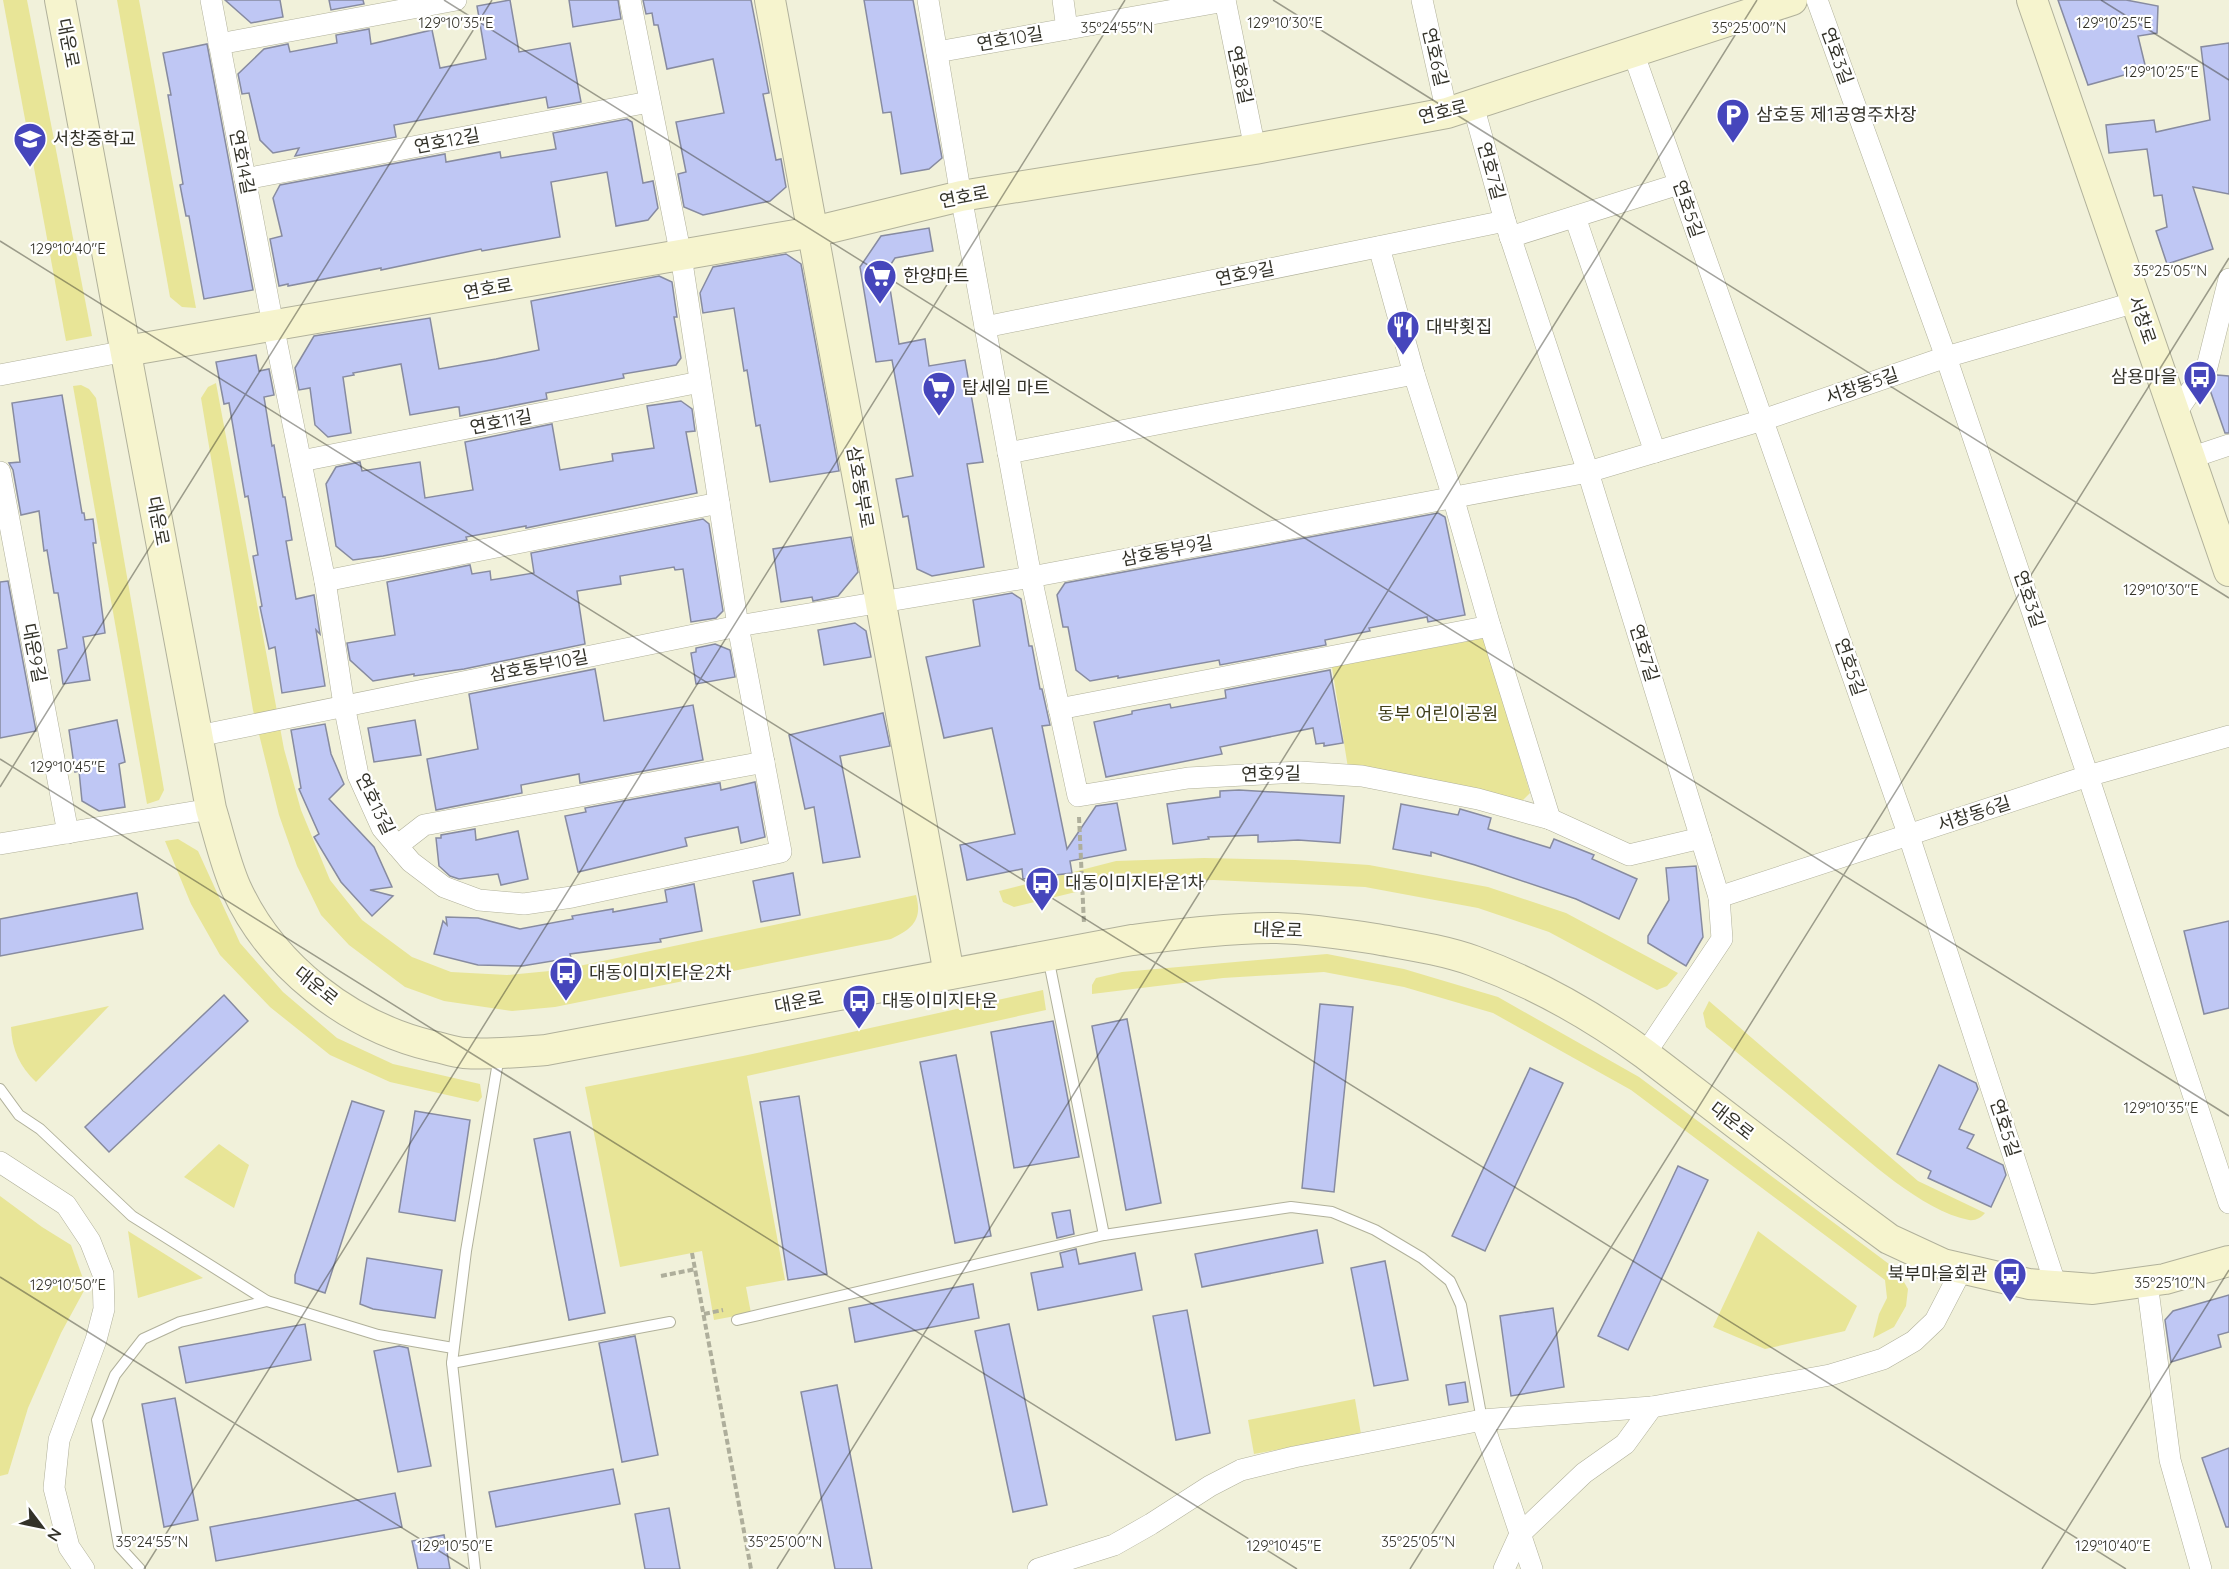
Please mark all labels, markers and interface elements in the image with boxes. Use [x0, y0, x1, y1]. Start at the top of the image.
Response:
text: 129°10'35"E [419, 13, 493, 32]
text: 129°10'30"E [1247, 13, 1323, 32]
text: 129°10'25"E [2076, 13, 2152, 32]
street label: 대운로 [52, 16, 85, 69]
text: 35°24'55"N [1081, 18, 1153, 37]
text: 35°25'00"N [1712, 18, 1786, 37]
street label: 연호10길 [975, 21, 1045, 56]
street label: 연호3길 [1817, 24, 1858, 88]
street label: 연호6길 [1418, 25, 1453, 88]
street label: 연호8길 [1223, 43, 1258, 106]
text: 129°10'25"E [2123, 62, 2199, 81]
street label: 연호로 [1416, 94, 1470, 129]
parking icon: 삼호동 제1공영주차장 [1715, 97, 1751, 144]
place label: 삼호동 제1공영주차장 [1756, 103, 1917, 126]
school or university icon: 서창중학교 [12, 121, 48, 168]
street label: 연호12길 [412, 123, 482, 158]
place label: 서창중학교 [53, 127, 136, 150]
street label: 연호14길 [225, 128, 260, 196]
street label: 연호7길 [1473, 139, 1510, 202]
street label: 연호5길 [1668, 177, 1709, 241]
street label: 연호로 [937, 180, 990, 213]
text: 129°10'40"E [30, 239, 106, 258]
street label: 연호9길 [1213, 257, 1276, 290]
supermarket icon: 한양마트 [862, 258, 898, 305]
text: 35°25'05"N [2133, 261, 2207, 280]
place label: 한양마트 [903, 264, 969, 287]
street label: 연호로 [461, 273, 514, 304]
street label: 서창로 [2124, 293, 2161, 347]
restaurant icon: 대박횟집 [1385, 309, 1421, 356]
place label: 대박횟집 [1426, 315, 1492, 338]
bus stop icon: 삼용마을 [2182, 359, 2218, 406]
street label: 서창동5길 [1822, 362, 1902, 409]
place label: 삼용마을 [2111, 365, 2177, 388]
supermarket icon: 탑세일 마트 [921, 370, 957, 417]
place label: 탑세일 마트 [962, 376, 1050, 399]
street label: 연호11길 [468, 404, 534, 439]
street label: 삼호동부로 [842, 444, 879, 530]
street label: 대운로 [142, 494, 175, 547]
street label: 삼호동부9길 [1119, 530, 1215, 571]
street label: 연호3길 [2009, 567, 2050, 631]
text: 129°10'30"E [2123, 580, 2199, 599]
street label: 대운9길 [18, 621, 51, 684]
street label: 연호7길 [1625, 621, 1664, 684]
street label: 연호5길 [1830, 635, 1871, 699]
street label: 삼호동부10길 [488, 645, 590, 686]
park label: 동부 어린이공원 [1378, 702, 1498, 725]
text: 129°10'45"E [30, 757, 106, 776]
street label: 연호9길 [1241, 761, 1301, 786]
street label: 연호13길 [351, 769, 400, 838]
street label: 서창동6길 [1934, 791, 2014, 836]
bus stop icon: 대동이미지타운1차 [1024, 865, 1060, 912]
place label: 대동이미지타운1차 [1065, 871, 1205, 894]
street label: 대운로 [1253, 917, 1303, 942]
bus stop icon: 대동이미지타운2차 [548, 955, 584, 1002]
street label: 대운로 [290, 961, 343, 1010]
place label: 대동이미지타운2차 [589, 961, 732, 984]
bus stop icon: 대동이미지타운 [841, 983, 877, 1030]
street label: 대운로 [772, 985, 825, 1018]
place label: 대동이미지타운 [882, 989, 998, 1012]
street label: 대운로 [1706, 1096, 1759, 1145]
street label: 연호5길 [1985, 1096, 2026, 1160]
text: 129°10'35"E [2124, 1098, 2198, 1117]
bus stop icon: 북부마을회관 [1992, 1256, 2028, 1303]
place label: 북부마을회관 [1888, 1262, 1987, 1285]
text: 35°25'10"N [2134, 1273, 2206, 1292]
text: 129°10'50"E [30, 1275, 106, 1294]
north arrow [12, 1497, 72, 1557]
text: N [43, 1525, 66, 1545]
text: 35°24'55"N [116, 1532, 188, 1551]
text: 35°25'00"N [748, 1532, 822, 1551]
text: 35°25'05"N [1381, 1532, 1455, 1551]
text: 129°10'50"E [417, 1536, 493, 1555]
text: 129°10'45"E [1246, 1536, 1322, 1555]
text: 129°10'40"E [2075, 1536, 2151, 1555]

